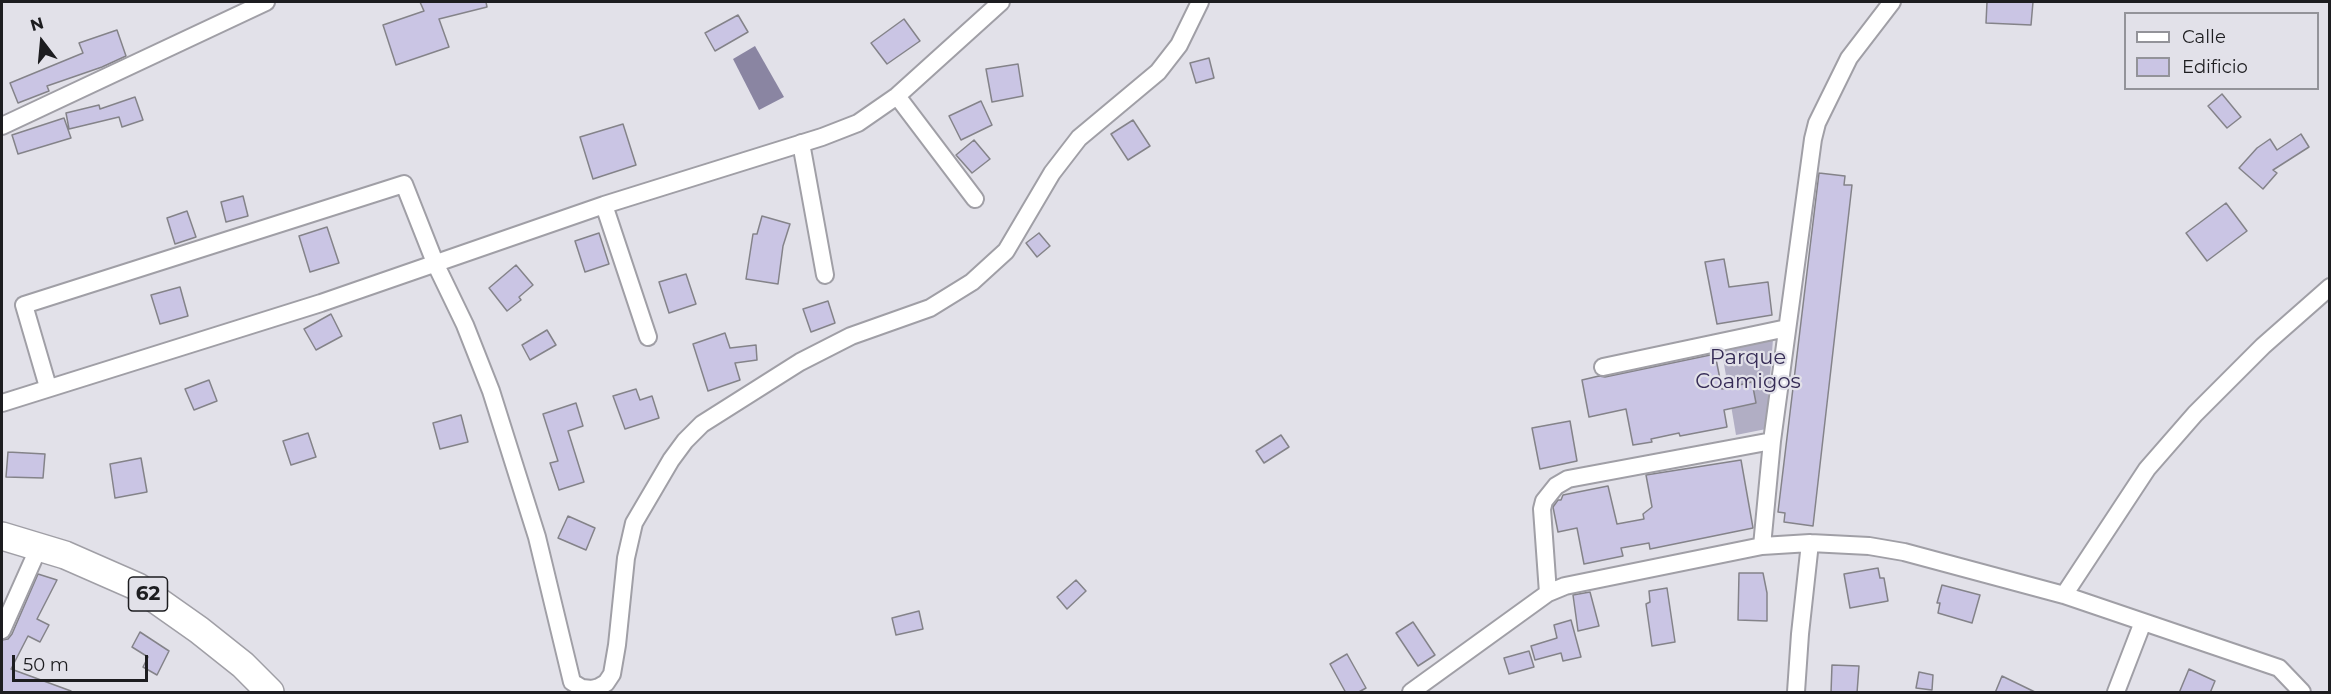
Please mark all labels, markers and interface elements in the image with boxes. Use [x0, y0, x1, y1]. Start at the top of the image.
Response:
north arrow [12, 12, 72, 72]
legend [2124, 12, 2319, 90]
text: N [28, 13, 46, 35]
text: Calle [2182, 26, 2226, 48]
text: Edificio [2182, 56, 2248, 78]
park label: Parque Coamigos [1695, 345, 1801, 395]
road number: 62 [128, 577, 168, 611]
scale bar [15, 643, 152, 681]
text: 50 m [23, 654, 69, 676]

